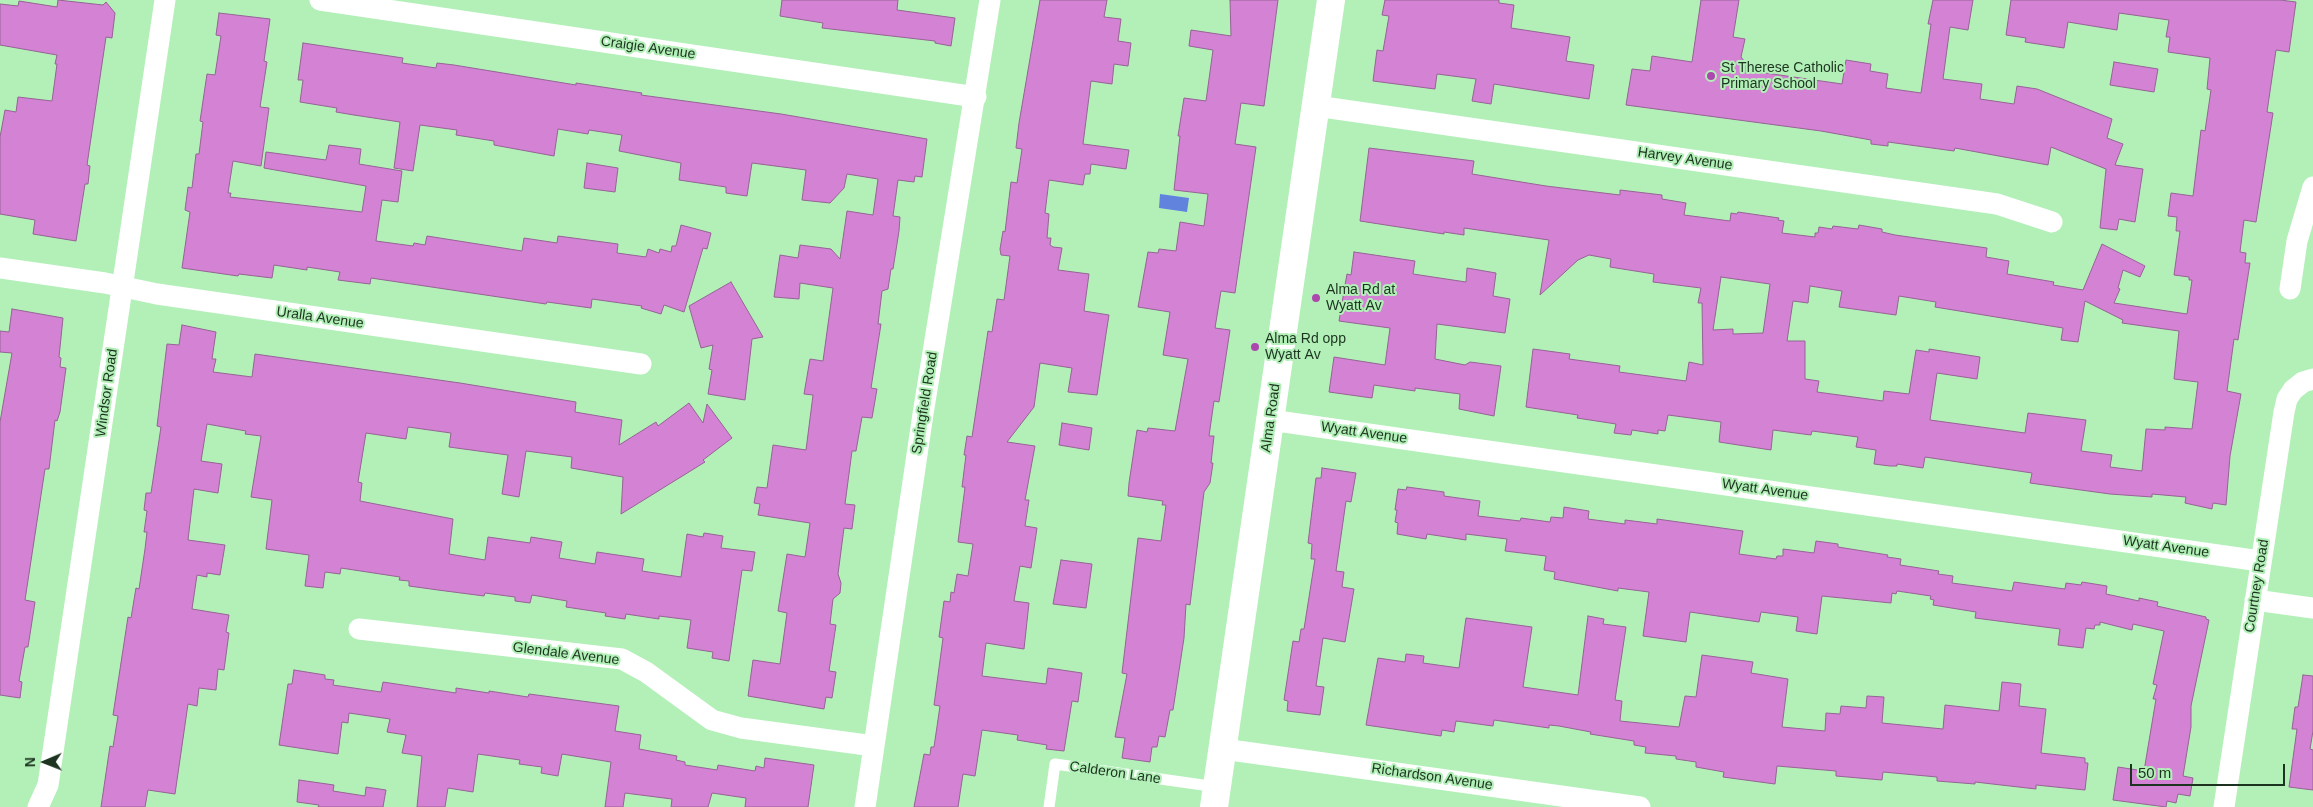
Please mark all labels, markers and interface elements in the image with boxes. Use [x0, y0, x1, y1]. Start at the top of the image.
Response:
street label: Craigie Avenue [600, 33, 696, 63]
place label: St Therese Catholic Primary School [1721, 60, 1844, 92]
marker: St Therese Catholic Primary School [1705, 70, 1717, 82]
street label: Harvey Avenue [1637, 144, 1733, 174]
place label: Alma Rd at Wyatt Av [1326, 282, 1395, 314]
marker: Alma Rd at Wyatt Av [1310, 292, 1322, 304]
street label: Uralla Avenue [275, 304, 365, 332]
place label: Alma Rd opp Wyatt Av [1265, 331, 1346, 364]
marker: Alma Rd opp Wyatt Av [1249, 341, 1261, 353]
street label: Windsor Road [93, 348, 121, 438]
street label: Springfield Road [909, 351, 941, 455]
street label: Alma Road [1258, 383, 1284, 453]
street label: Wyatt Avenue [1320, 419, 1408, 447]
street label: Wyatt Avenue [1721, 476, 1809, 504]
street label: Wyatt Avenue [2122, 533, 2210, 561]
street label: Courtney Road [2241, 538, 2273, 634]
street label: Glendale Avenue [512, 639, 620, 669]
north arrow [20, 737, 70, 787]
scale bar [2133, 754, 2288, 786]
text: N [22, 757, 38, 767]
street label: Calderon Lane [1068, 758, 1162, 788]
street label: Richardson Avenue [1370, 760, 1494, 794]
text: 50 m [2138, 764, 2171, 781]

